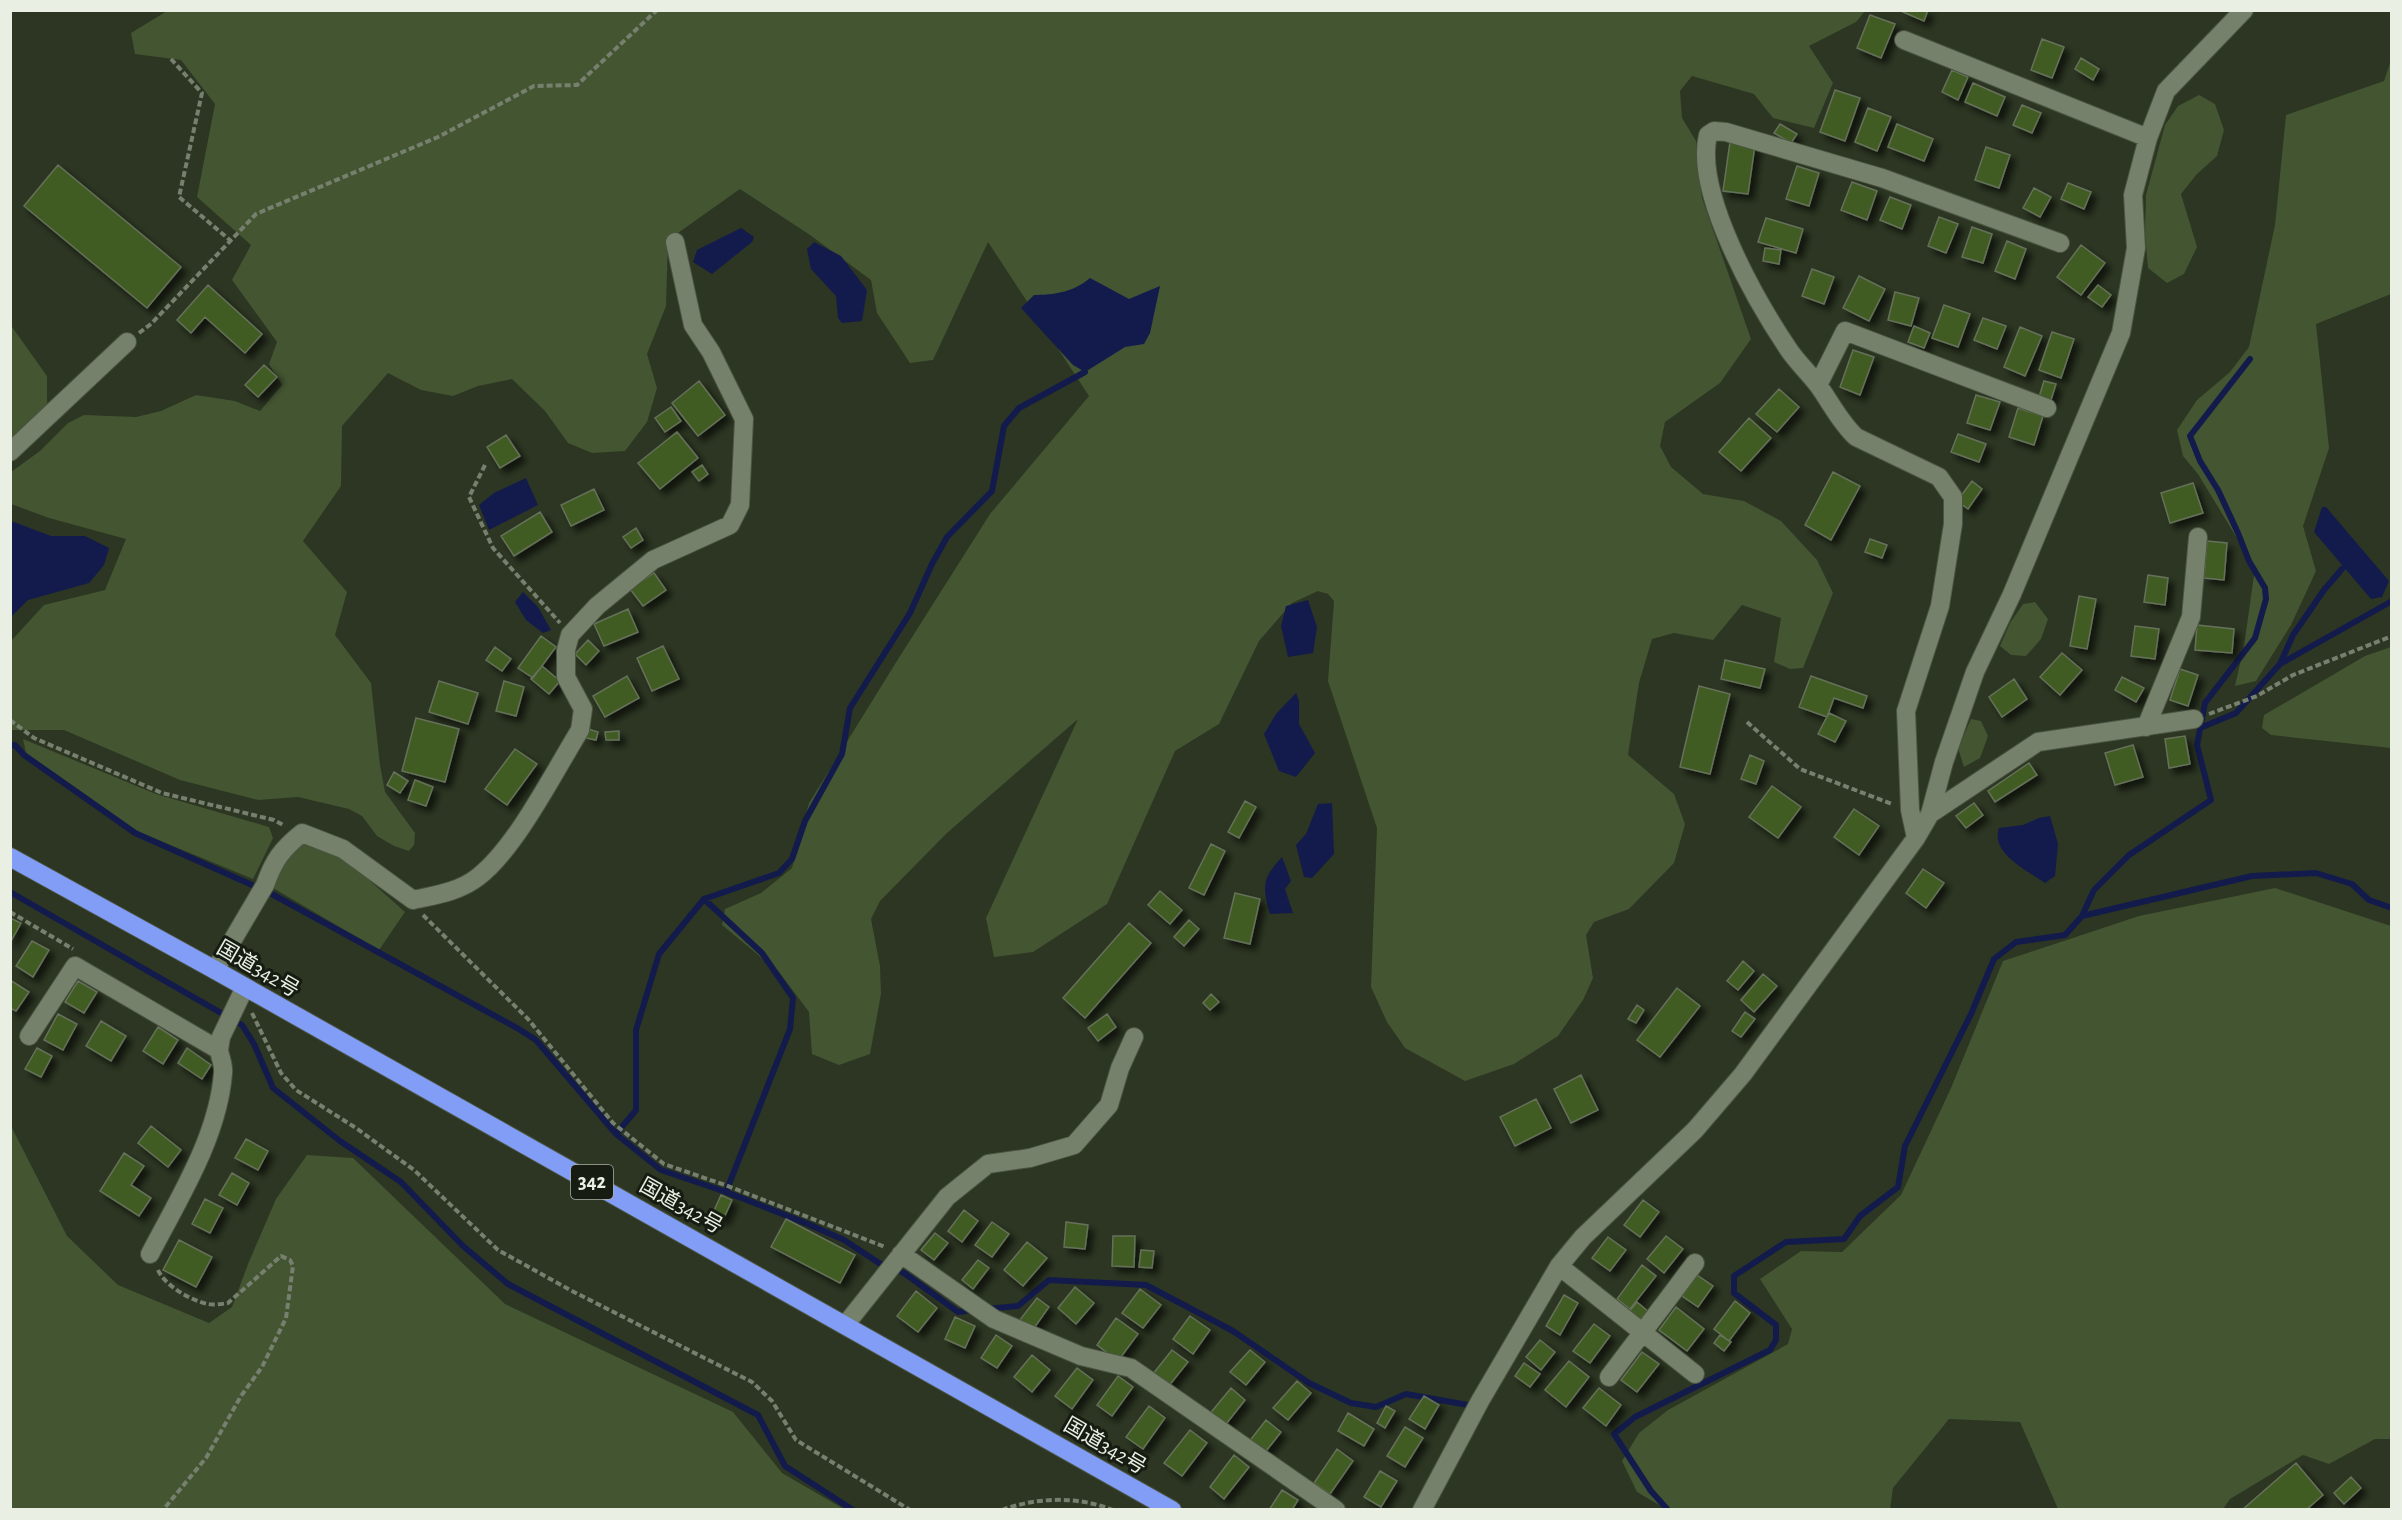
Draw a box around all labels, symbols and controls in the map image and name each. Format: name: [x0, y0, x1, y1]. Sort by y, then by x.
street label: 国道342号: [213, 936, 303, 1001]
road number: 342: [571, 1165, 613, 1199]
street label: 国道342号: [636, 1174, 727, 1237]
street label: 国道342号: [1060, 1413, 1150, 1478]

